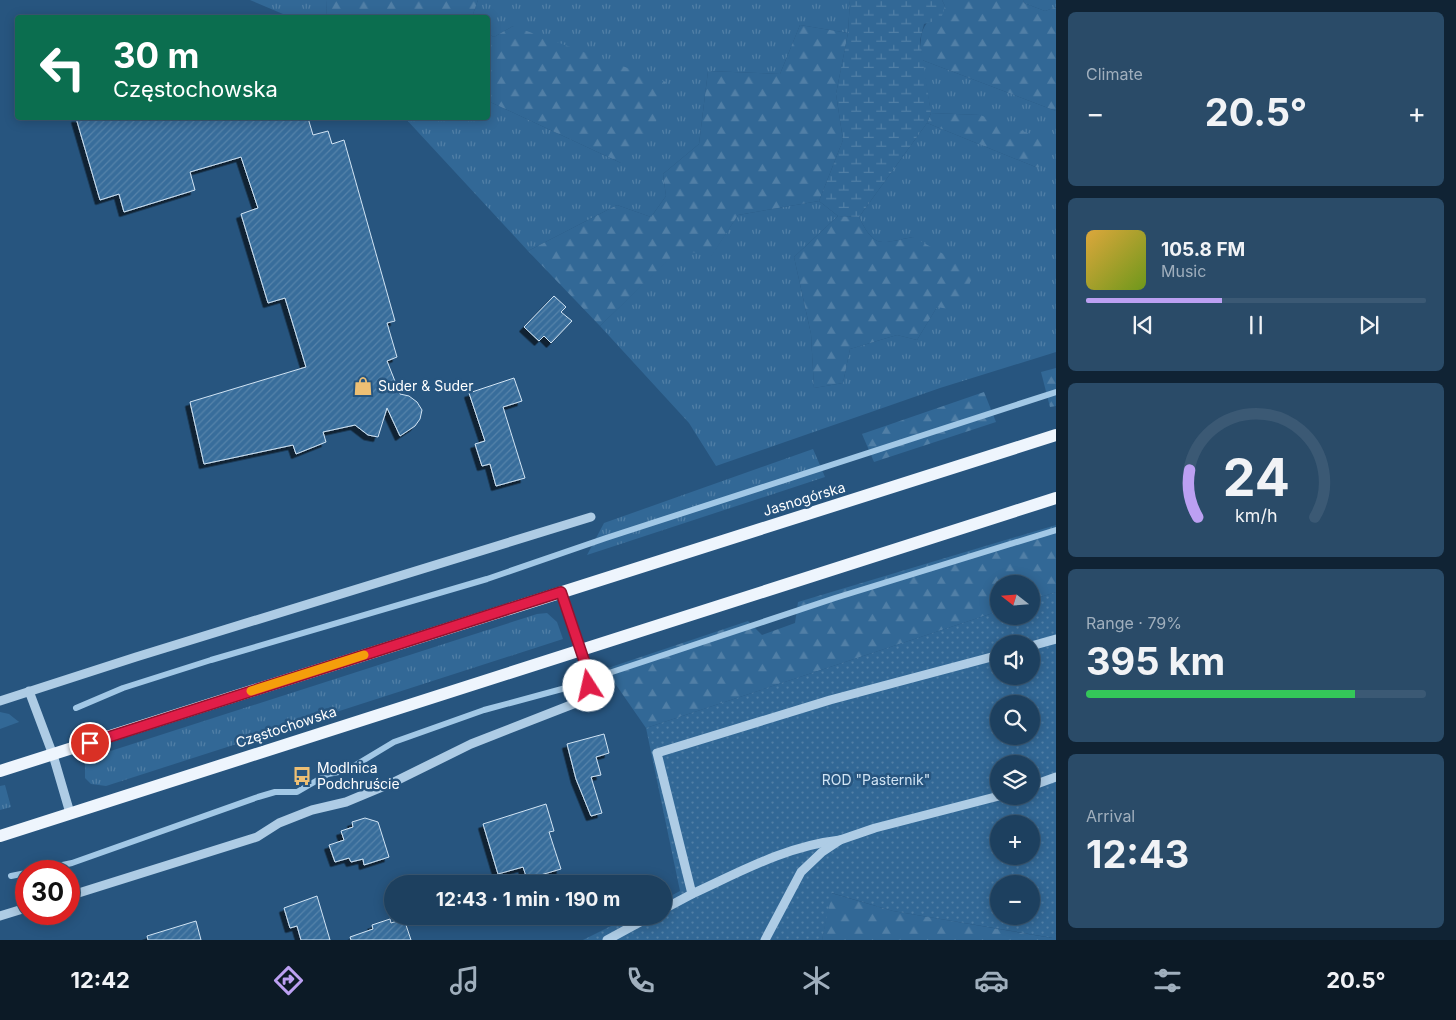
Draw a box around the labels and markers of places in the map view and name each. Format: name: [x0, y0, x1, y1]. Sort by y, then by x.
shop icon: Suder & Suder: [352, 375, 374, 397]
place label: Suder & Suder: [378, 377, 473, 394]
pin: [69, 722, 111, 764]
place label: Modlnica Podchruście: [317, 759, 400, 792]
bus stop icon: Modlnica Podchruście: [291, 765, 313, 787]

